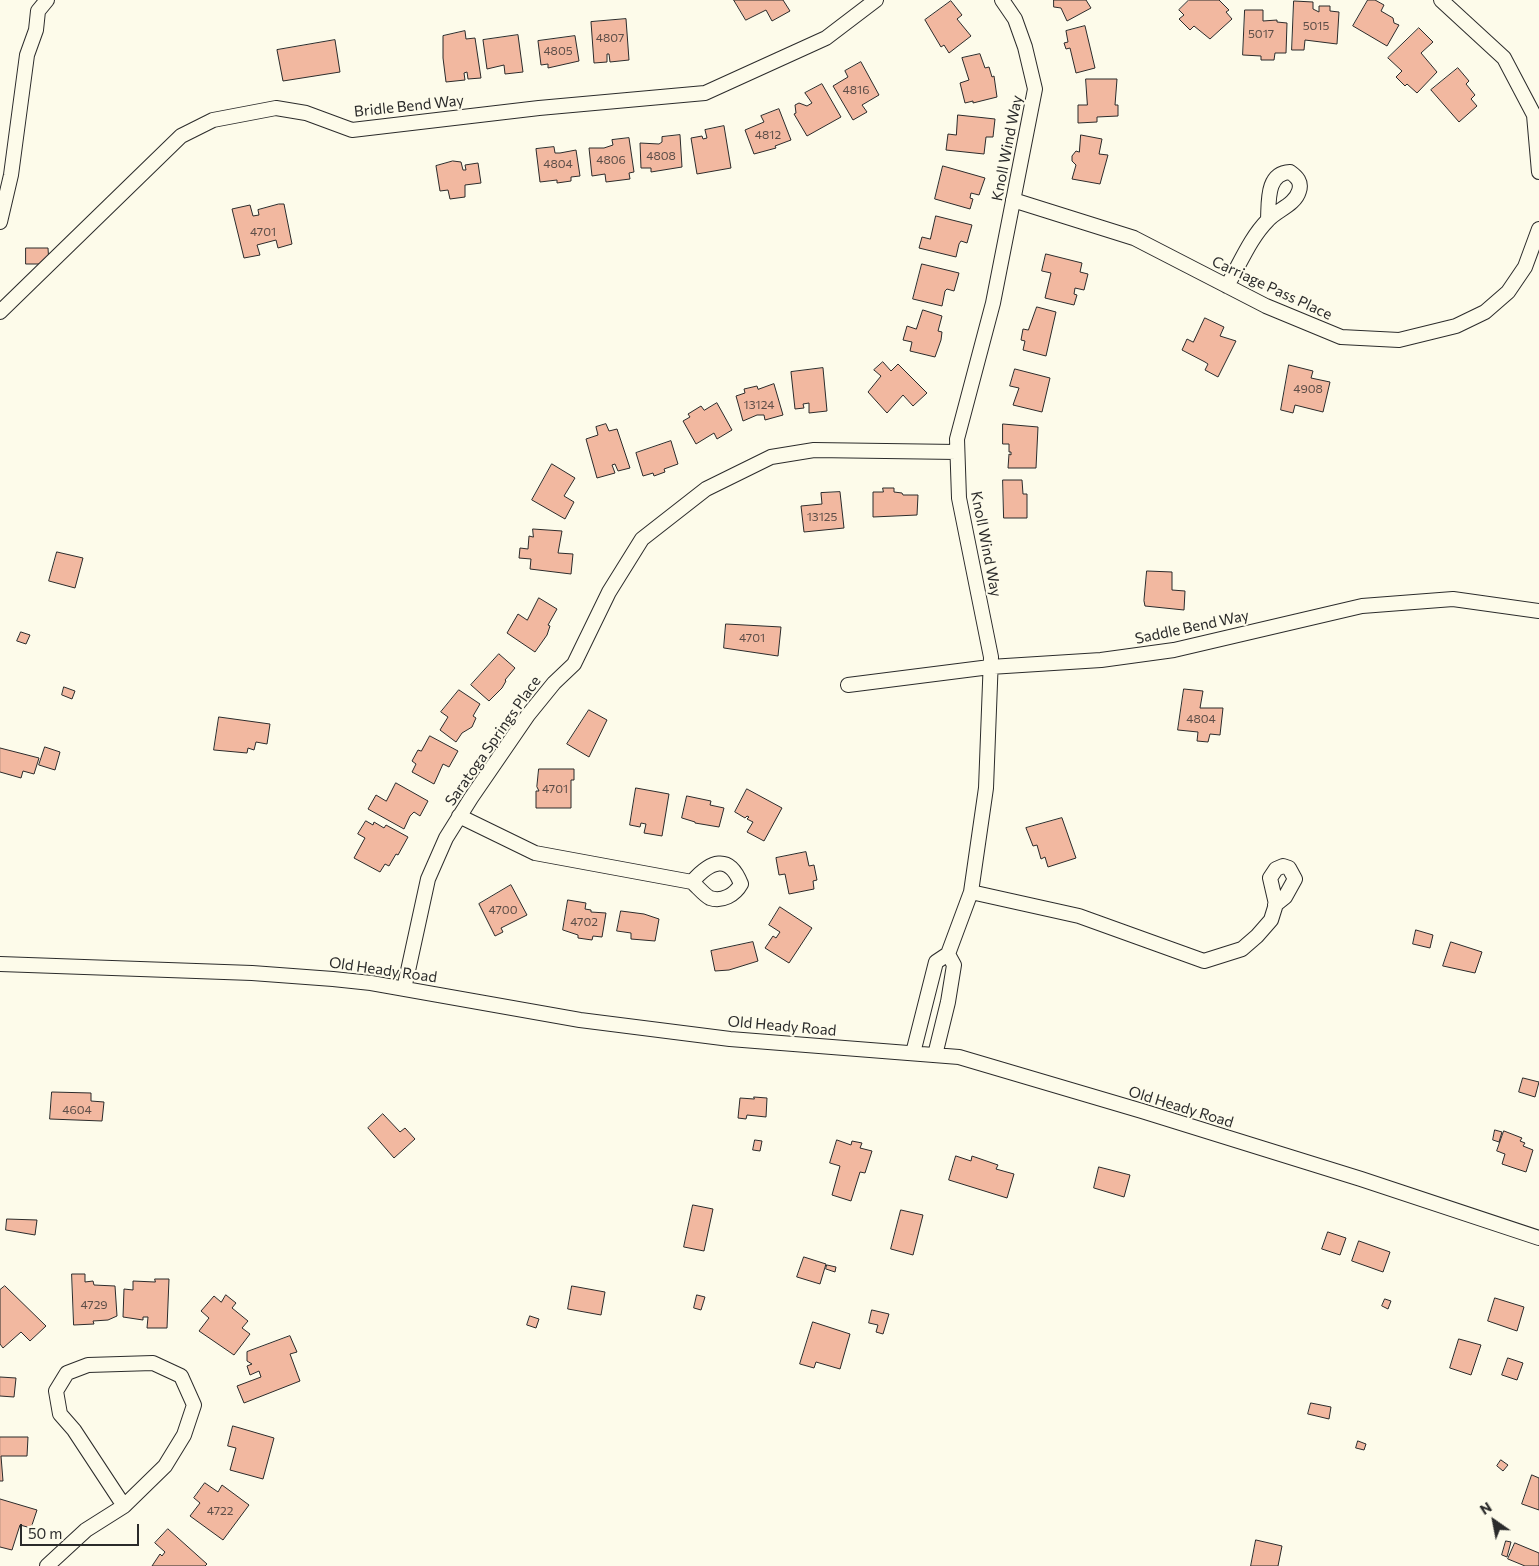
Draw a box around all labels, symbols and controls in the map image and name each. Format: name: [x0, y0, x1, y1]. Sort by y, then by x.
house number: 5015: [1303, 19, 1329, 33]
house number: 5017: [1248, 27, 1274, 41]
house number: 4807: [596, 31, 624, 45]
house number: 4805: [543, 44, 573, 58]
house number: 4816: [843, 83, 869, 97]
street label: Bridle Bend Way: [353, 91, 465, 121]
street label: Knoll Wind Way: [988, 94, 1026, 202]
house number: 4812: [755, 128, 781, 142]
house number: 4808: [646, 149, 676, 163]
house number: 4806: [596, 153, 626, 167]
house number: 4804: [543, 157, 573, 171]
house number: 4701: [250, 225, 276, 239]
street label: Carriage Pass Place: [1209, 252, 1335, 324]
house number: 4908: [1293, 382, 1323, 396]
house number: 13124: [744, 398, 774, 412]
street label: Knoll Wind Way: [967, 490, 1005, 598]
house number: 13125: [807, 510, 837, 524]
street label: Saddle Bend Way: [1133, 606, 1251, 648]
house number: 4701: [739, 631, 765, 645]
street label: Saratoga Springs Place: [441, 673, 545, 809]
house number: 4804: [1186, 712, 1216, 726]
house number: 4701: [542, 782, 568, 796]
house number: 4700: [489, 903, 517, 917]
house number: 4702: [570, 915, 598, 929]
street label: Old Heady Road: [328, 954, 438, 986]
street label: Old Heady Road: [727, 1012, 837, 1040]
street label: Old Heady Road: [1126, 1082, 1236, 1132]
house number: 4604: [62, 1103, 92, 1117]
house number: 4729: [80, 1298, 108, 1312]
north arrow: [1469, 1496, 1519, 1546]
text: N: [1477, 1498, 1495, 1518]
house number: 4722: [207, 1504, 233, 1518]
scale bar: [22, 1514, 141, 1546]
text: 50 m: [28, 1524, 62, 1542]

